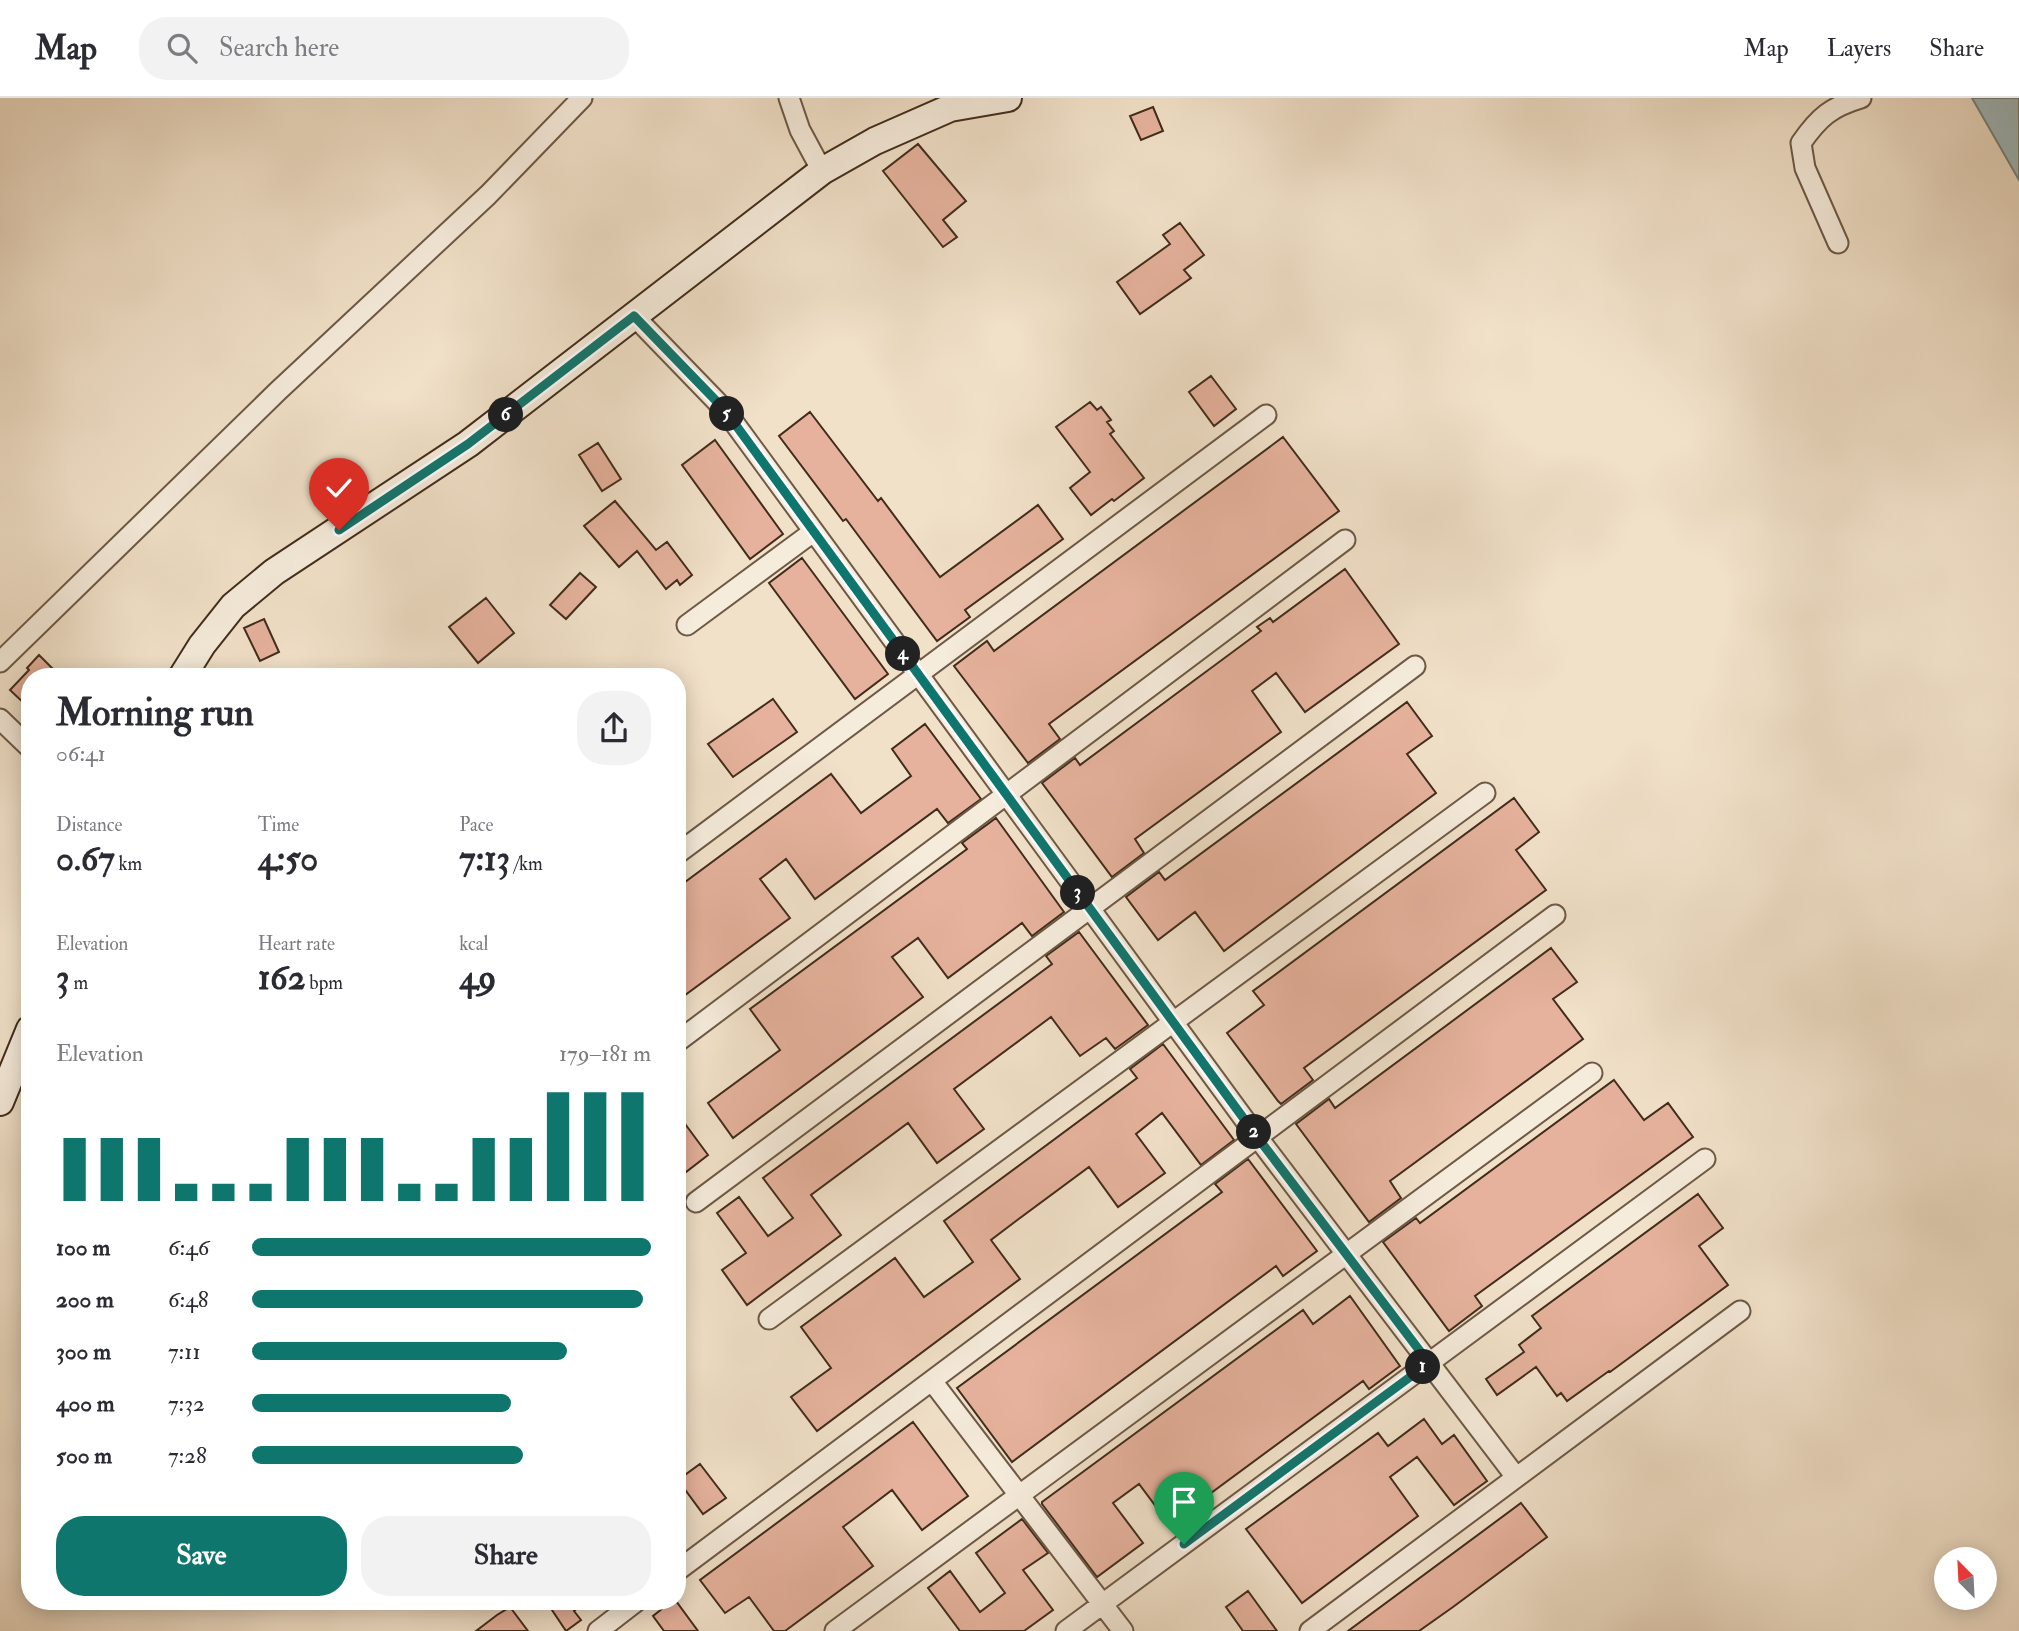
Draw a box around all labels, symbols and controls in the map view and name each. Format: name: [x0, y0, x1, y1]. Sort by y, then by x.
search box: [139, 17, 629, 80]
text: Map: [35, 28, 97, 69]
icon: search: [163, 29, 201, 67]
text: Search here: [219, 32, 339, 64]
text: Map: [1744, 33, 1789, 64]
text: Layers: [1827, 33, 1891, 64]
text: Share: [1929, 33, 1984, 64]
pin: 5: [710, 396, 744, 432]
pin: 6: [489, 398, 524, 432]
text: 5: [722, 401, 731, 425]
text: 6: [501, 402, 510, 426]
pin: [309, 458, 369, 530]
icon: check: [320, 469, 358, 507]
pin: 4: [886, 636, 920, 672]
text: 4: [897, 641, 908, 665]
text: Morning run: [56, 689, 254, 737]
button: share: [577, 691, 651, 765]
text: 06:41: [56, 739, 106, 768]
text: Distance: [56, 813, 122, 837]
text: Time: [258, 813, 299, 837]
text: Pace: [459, 813, 493, 837]
text: 0.67: [56, 837, 114, 881]
text: 4:50: [258, 837, 318, 881]
text: 7:13: [459, 837, 510, 881]
text: km: [114, 852, 142, 876]
text: /km: [510, 852, 543, 876]
pin: 3: [1060, 876, 1096, 910]
text: 3: [1074, 880, 1081, 904]
text: Elevation: [56, 932, 128, 956]
text: Heart rate: [258, 932, 335, 956]
text: kcal: [459, 932, 488, 956]
text: 3: [56, 956, 69, 1000]
text: 162: [258, 956, 305, 1000]
text: 49: [459, 956, 496, 1000]
text: m: [69, 971, 88, 995]
text: bpm: [305, 971, 343, 995]
text: Elevation: [56, 1039, 144, 1068]
text: 179–181 m: [559, 1039, 651, 1068]
pin: 2: [1236, 1114, 1272, 1150]
text: 2: [1249, 1119, 1258, 1143]
text: 100 m: [56, 1233, 110, 1262]
text: 6:46: [168, 1233, 209, 1262]
text: 200 m: [56, 1285, 114, 1314]
text: 6:48: [168, 1285, 208, 1314]
text: 300 m: [56, 1337, 111, 1366]
text: 7:11: [168, 1337, 201, 1366]
pin: 1: [1406, 1350, 1440, 1384]
text: 1: [1419, 1354, 1426, 1378]
text: 400 m: [56, 1389, 115, 1418]
text: 7:32: [168, 1389, 205, 1418]
text: 500 m: [56, 1441, 112, 1470]
text: 7:28: [168, 1441, 207, 1470]
pin: [1154, 1472, 1214, 1544]
icon: arrive: [1165, 1483, 1203, 1521]
button: Save: [56, 1516, 347, 1596]
button: Share: [361, 1516, 651, 1596]
north arrow: [1934, 1547, 1997, 1610]
map controls: [1934, 1547, 1997, 1610]

